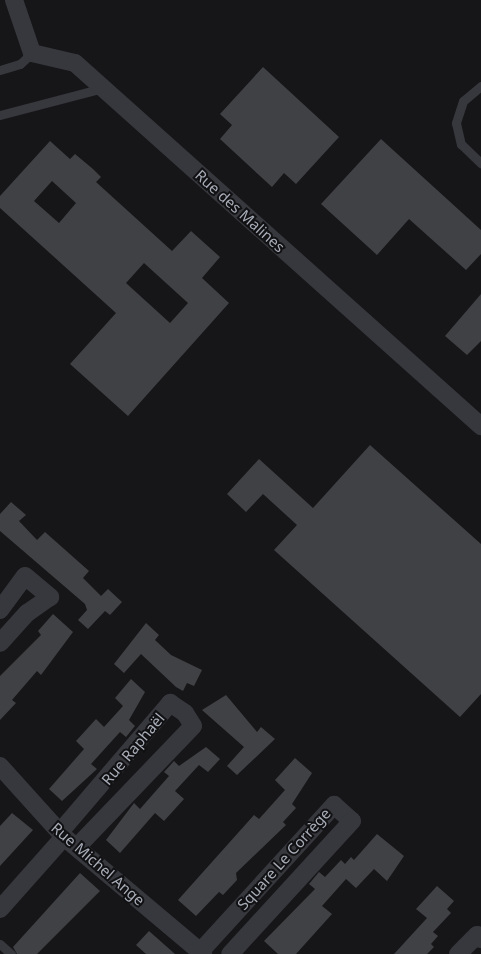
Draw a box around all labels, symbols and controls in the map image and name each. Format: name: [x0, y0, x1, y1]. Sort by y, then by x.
street label: Rue des Malines: [191, 166, 289, 256]
street label: Rue Raphaël: [98, 710, 168, 788]
street label: Square Le Corrège: [234, 805, 334, 913]
street label: Rue Michel Ange: [48, 819, 148, 909]

